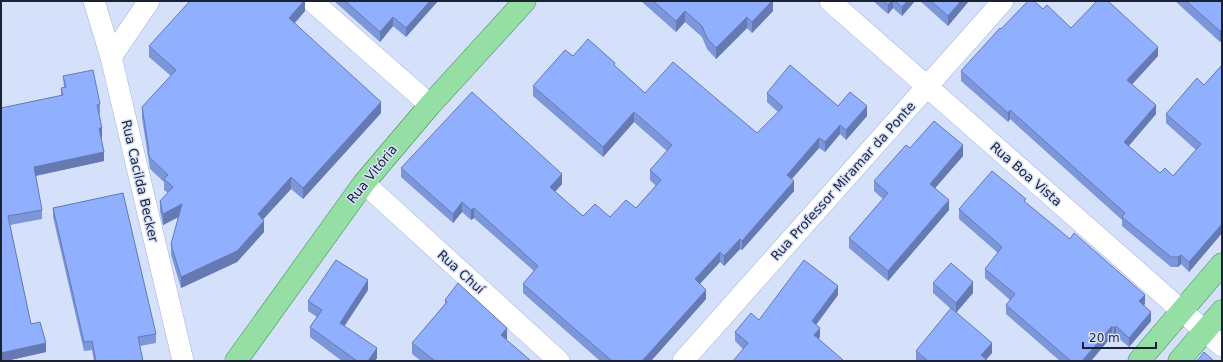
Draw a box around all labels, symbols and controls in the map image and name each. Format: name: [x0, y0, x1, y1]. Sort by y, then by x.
street label: Rua Professor Miramar da Ponte: [768, 99, 918, 263]
street label: Rua Cacilda Becker: [119, 118, 162, 244]
street label: Rua Boa Vista: [987, 139, 1065, 209]
street label: Rua Vitória: [344, 142, 400, 206]
street label: Rua Chuí: [434, 247, 488, 297]
scale bar: [1083, 324, 1156, 350]
text: 20 m: [1089, 331, 1120, 345]

